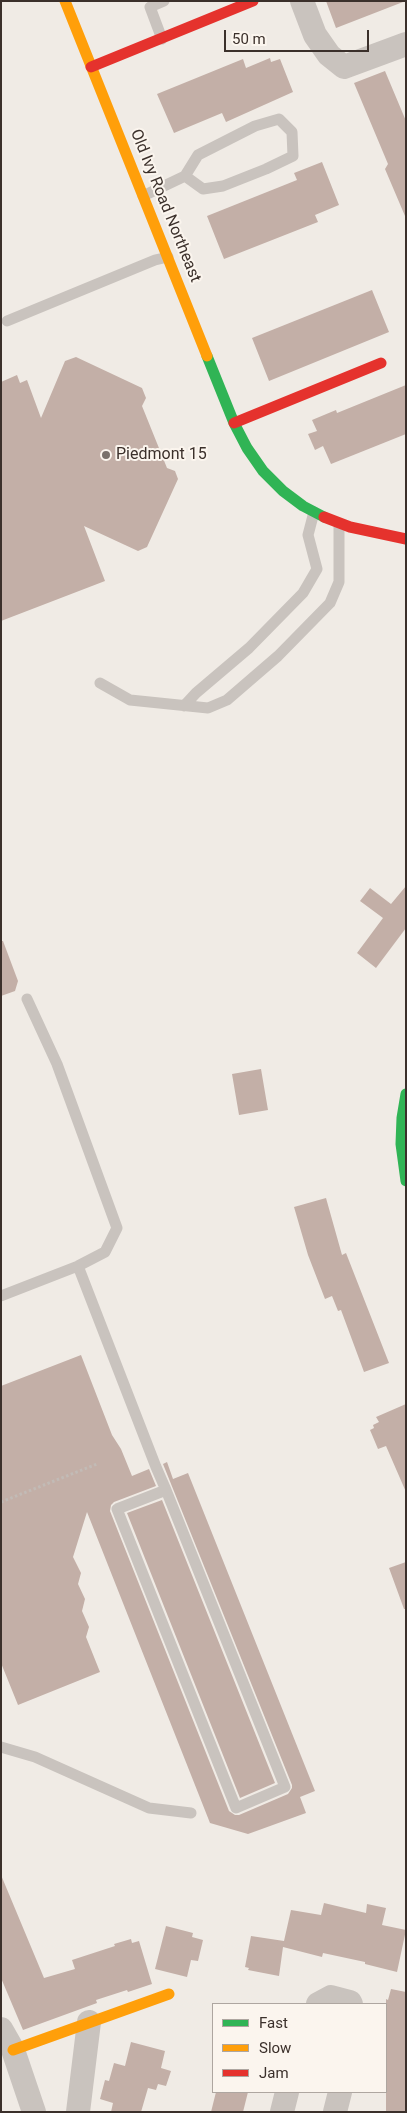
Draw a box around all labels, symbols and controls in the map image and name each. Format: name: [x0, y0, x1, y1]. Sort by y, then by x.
scale bar: [227, 20, 372, 52]
text: 50 m: [232, 30, 266, 48]
street label: Old Ivy Road Northeast: [126, 127, 204, 285]
place label: Piedmont 15: [116, 445, 207, 465]
marker: Piedmont 15: [100, 449, 112, 461]
legend: [212, 2003, 387, 2093]
text: Fast: [259, 2014, 288, 2032]
text: Slow: [259, 2039, 291, 2057]
text: Jam: [259, 2064, 289, 2082]

